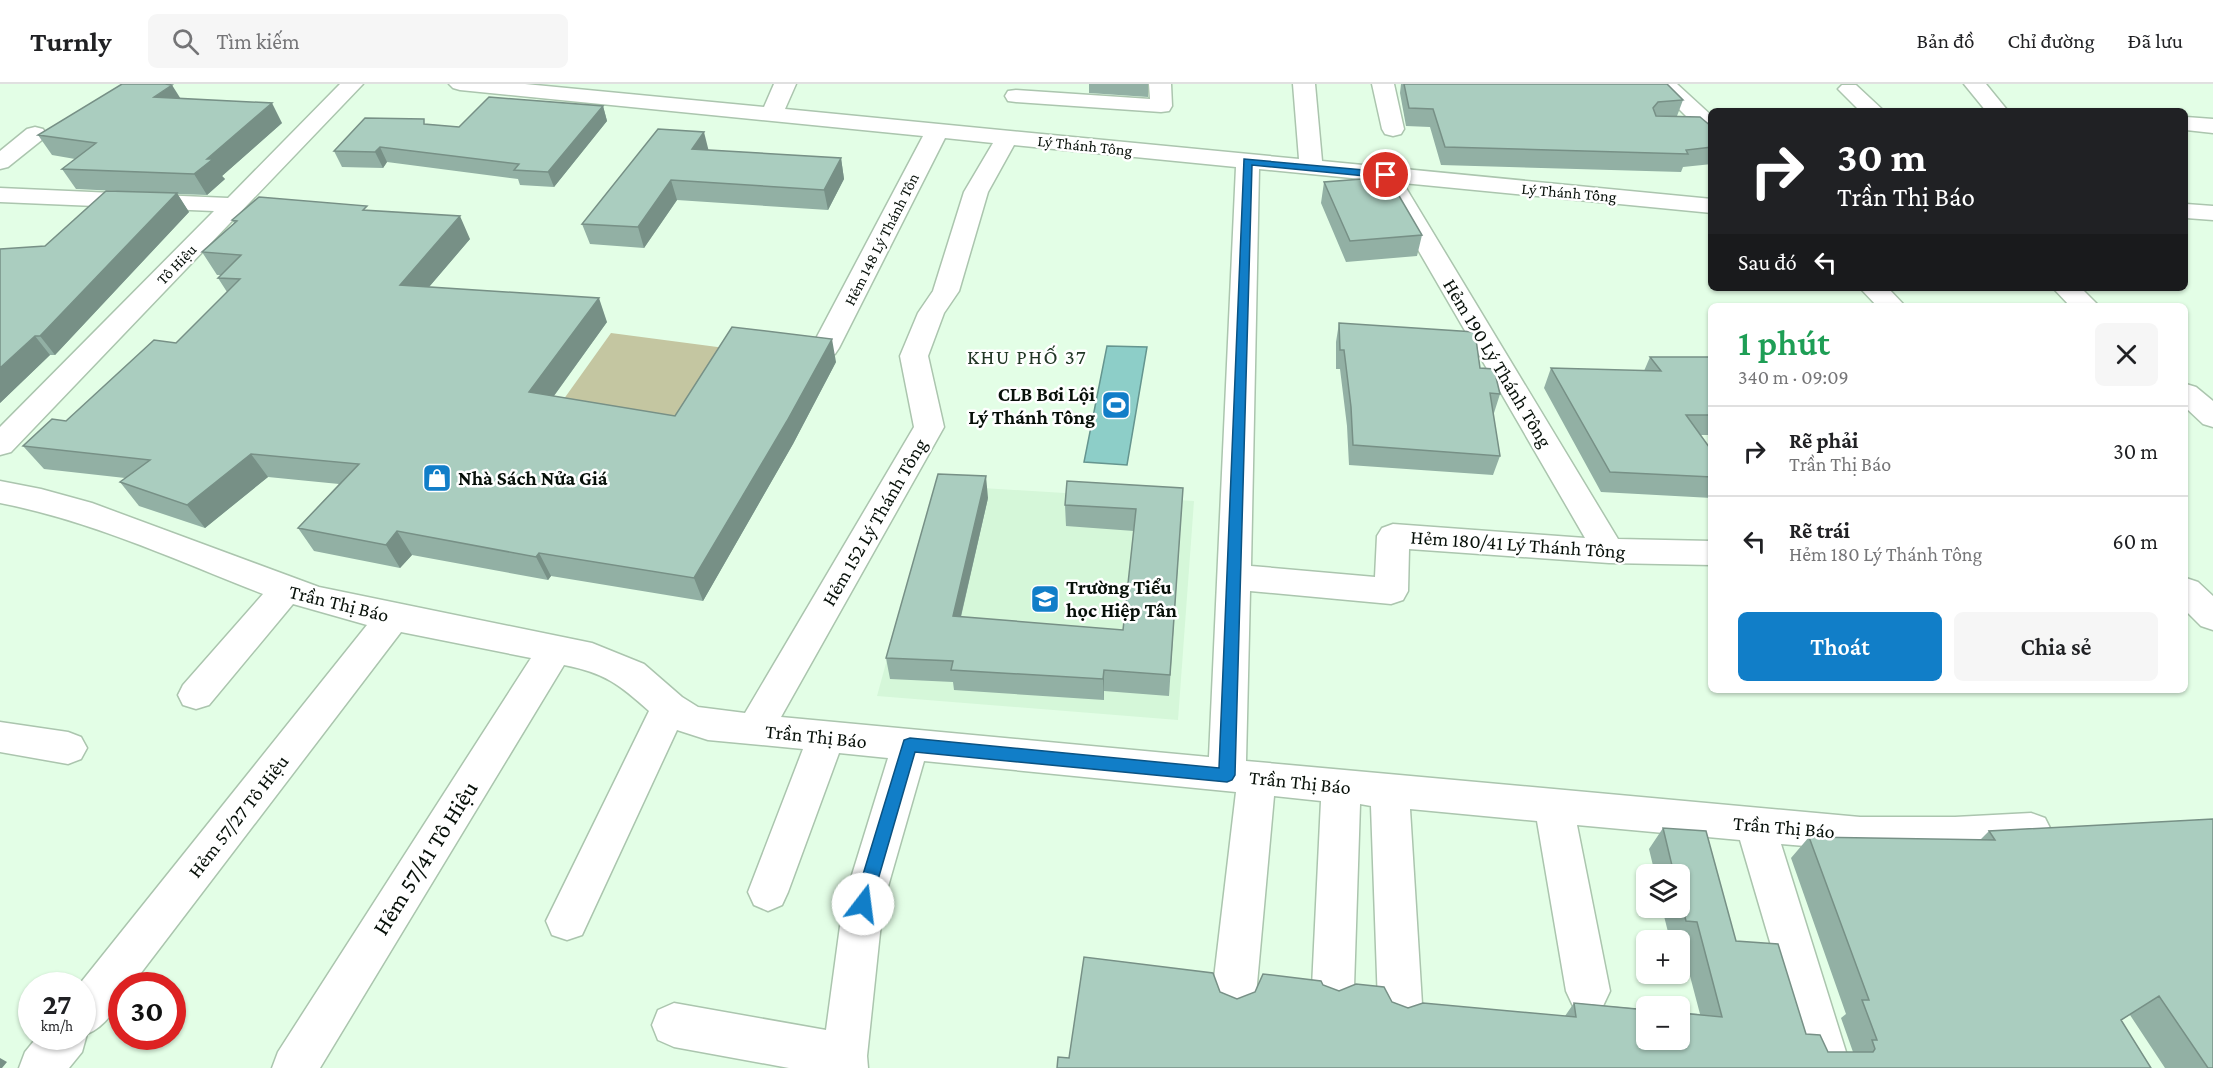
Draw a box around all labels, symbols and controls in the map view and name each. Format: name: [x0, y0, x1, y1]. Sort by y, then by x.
search box: [148, 14, 568, 68]
icon: search: [169, 25, 202, 58]
text: Turnly: [30, 26, 112, 57]
text: Tìm kiếm: [217, 29, 300, 54]
text: Bản đồ: [1917, 29, 1974, 53]
text: Chỉ đường: [2007, 29, 2095, 53]
text: Đã lưu: [2128, 29, 2183, 53]
street label: Lý Thánh Tông: [1037, 132, 1133, 160]
icon: right: [1738, 132, 1816, 210]
text: 30 m: [1837, 133, 1927, 180]
pin: [1360, 149, 1411, 200]
icon: arrive: [1369, 158, 1402, 191]
street label: Hẻm 148 Lý Thánh Tôn: [841, 170, 923, 309]
street label: Lý Thánh Tông: [1521, 180, 1617, 206]
text: Trần Thị Báo: [1837, 182, 1975, 212]
street label: Tô Hiệu: [153, 240, 201, 289]
icon: left: [1809, 246, 1842, 279]
text: Sau đó: [1738, 250, 1797, 275]
street label: Hẻm 190 Lý Thánh Tông: [1438, 275, 1557, 452]
text: 1 phút: [1738, 323, 1830, 363]
button: close: [2095, 323, 2158, 386]
district label: KHU PHỐ 37: [967, 345, 1087, 369]
text: 340 m · 09:09: [1738, 366, 1849, 388]
place label: CLB Bơi Lội Lý Thánh Tông: [968, 383, 1095, 428]
sports icon: CLB Bơi Lội Lý Thánh Tông: [1100, 389, 1132, 421]
text: Rẽ phải: [1789, 428, 1858, 453]
street label: Hẻm 152 Lý Thánh Tông: [817, 434, 932, 610]
icon: right: [1738, 435, 1771, 468]
text: 30 m: [2113, 439, 2158, 464]
text: Trần Thị Báo: [1789, 453, 1891, 475]
shop icon: Nhà Sách Nửa Giá: [421, 462, 453, 494]
place label: Nhà Sách Nửa Giá: [458, 467, 608, 489]
text: Rẽ trái: [1789, 518, 1850, 543]
icon: left: [1738, 525, 1771, 558]
street label: Hẻm 180/41 Lý Thánh Tông: [1410, 526, 1627, 564]
text: 60 m: [2113, 529, 2158, 554]
text: Hẻm 180 Lý Thánh Tông: [1789, 543, 1982, 565]
place label: Trường Tiểu học Hiệp Tân: [1066, 576, 1177, 621]
street label: Trần Thị Báo: [287, 580, 391, 627]
school or university icon: Trường Tiểu học Hiệp Tân: [1029, 583, 1061, 615]
button: Thoát: [1738, 612, 1942, 681]
button: Chia sẻ: [1954, 612, 2158, 681]
street label: Trần Thị Báo: [764, 720, 868, 753]
street label: Hẻm 57/27 Tô Hiệu: [183, 750, 294, 882]
street label: Trần Thị Báo: [1248, 766, 1352, 799]
street label: Hẻm 57/41 Tô Hiệu: [366, 776, 483, 940]
street label: Trần Thị Báo: [1732, 812, 1836, 843]
map controls: [1636, 864, 1690, 1050]
button: layers: [1636, 864, 1690, 918]
position arrow: [831, 872, 895, 936]
button: +: [1636, 930, 1690, 984]
speed limit sign: 30: [108, 972, 186, 1050]
text: 27: [42, 987, 72, 1020]
button: −: [1636, 996, 1690, 1050]
text: km/h: [41, 1018, 73, 1034]

